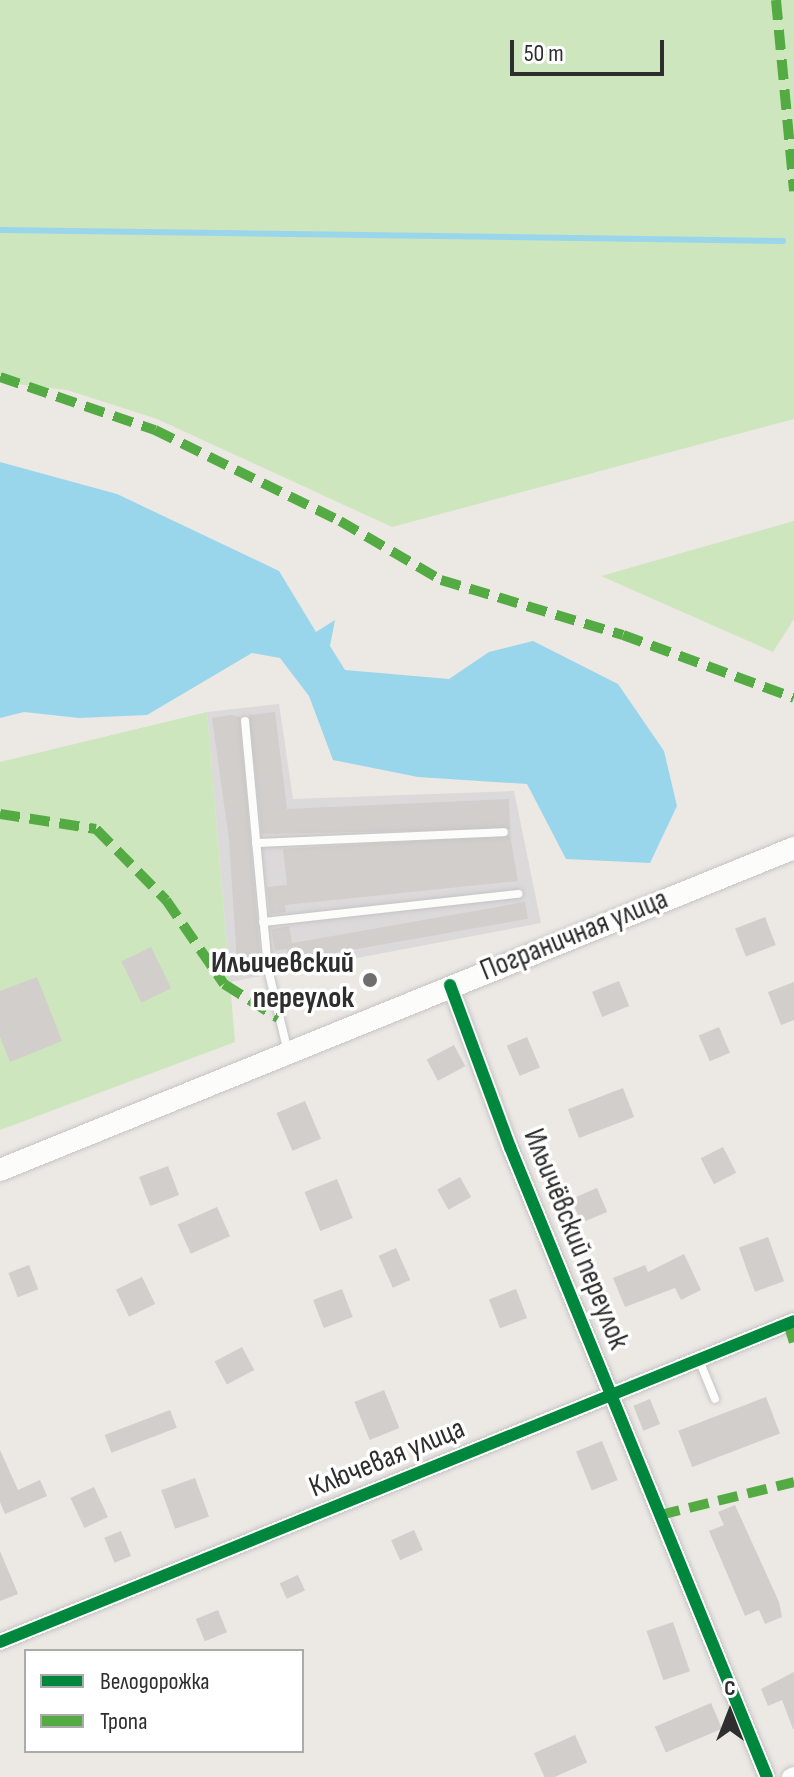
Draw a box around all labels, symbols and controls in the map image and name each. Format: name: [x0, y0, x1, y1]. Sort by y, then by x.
scale bar: [514, 24, 668, 74]
text: 50 m: [524, 39, 564, 68]
street label: Пограничная улица: [475, 881, 673, 989]
place label: Ильичевский переулок: [211, 945, 354, 1016]
marker: Ильичевский переулок: [361, 971, 379, 989]
street label: Ильичёвский переулок: [515, 1124, 637, 1354]
street label: Ключевая улица: [304, 1410, 470, 1506]
legend: [24, 1649, 304, 1753]
text: Велодорожка: [100, 1667, 210, 1696]
north arrow: [690, 1673, 770, 1753]
text: С: [724, 1675, 736, 1702]
text: Тропа: [100, 1707, 147, 1736]

